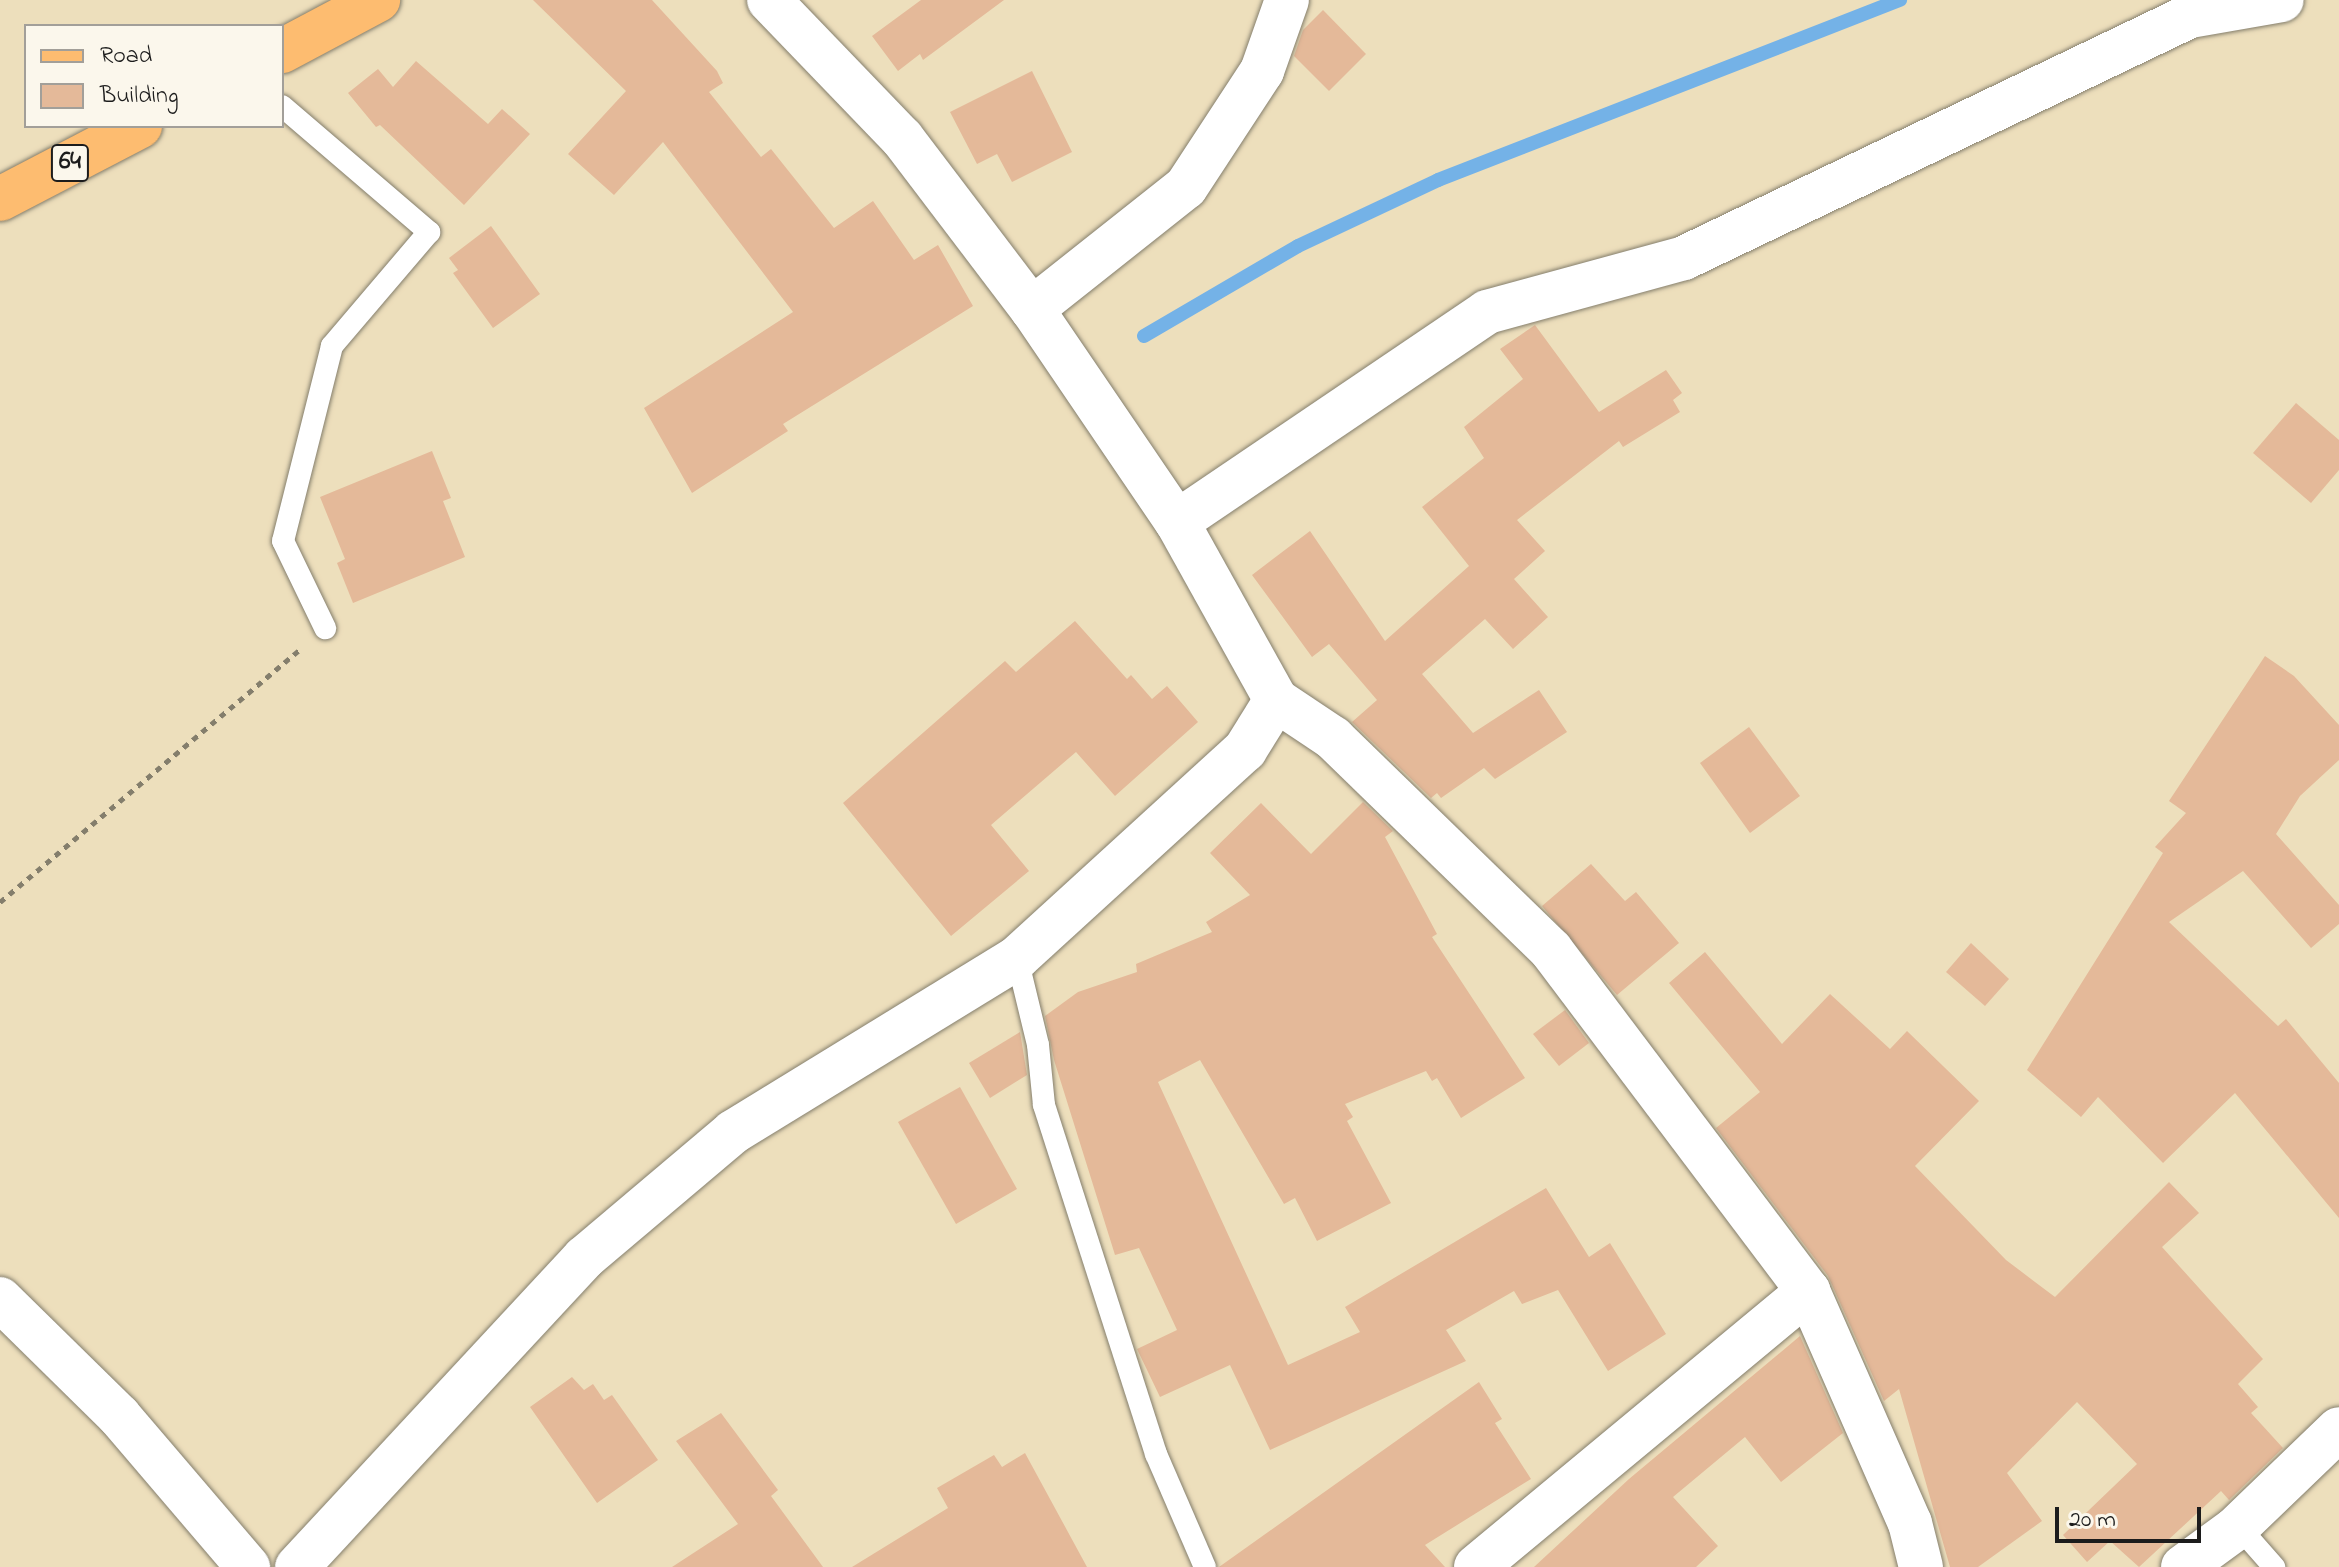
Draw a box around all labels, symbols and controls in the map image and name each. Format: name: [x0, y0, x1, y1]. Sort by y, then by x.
legend: [24, 24, 284, 128]
text: Road: [100, 39, 152, 74]
text: Building: [100, 79, 179, 114]
road number: 64: [50, 141, 90, 185]
scale bar: [2059, 1491, 2205, 1541]
text: 20 m: [2069, 1503, 2116, 1538]

